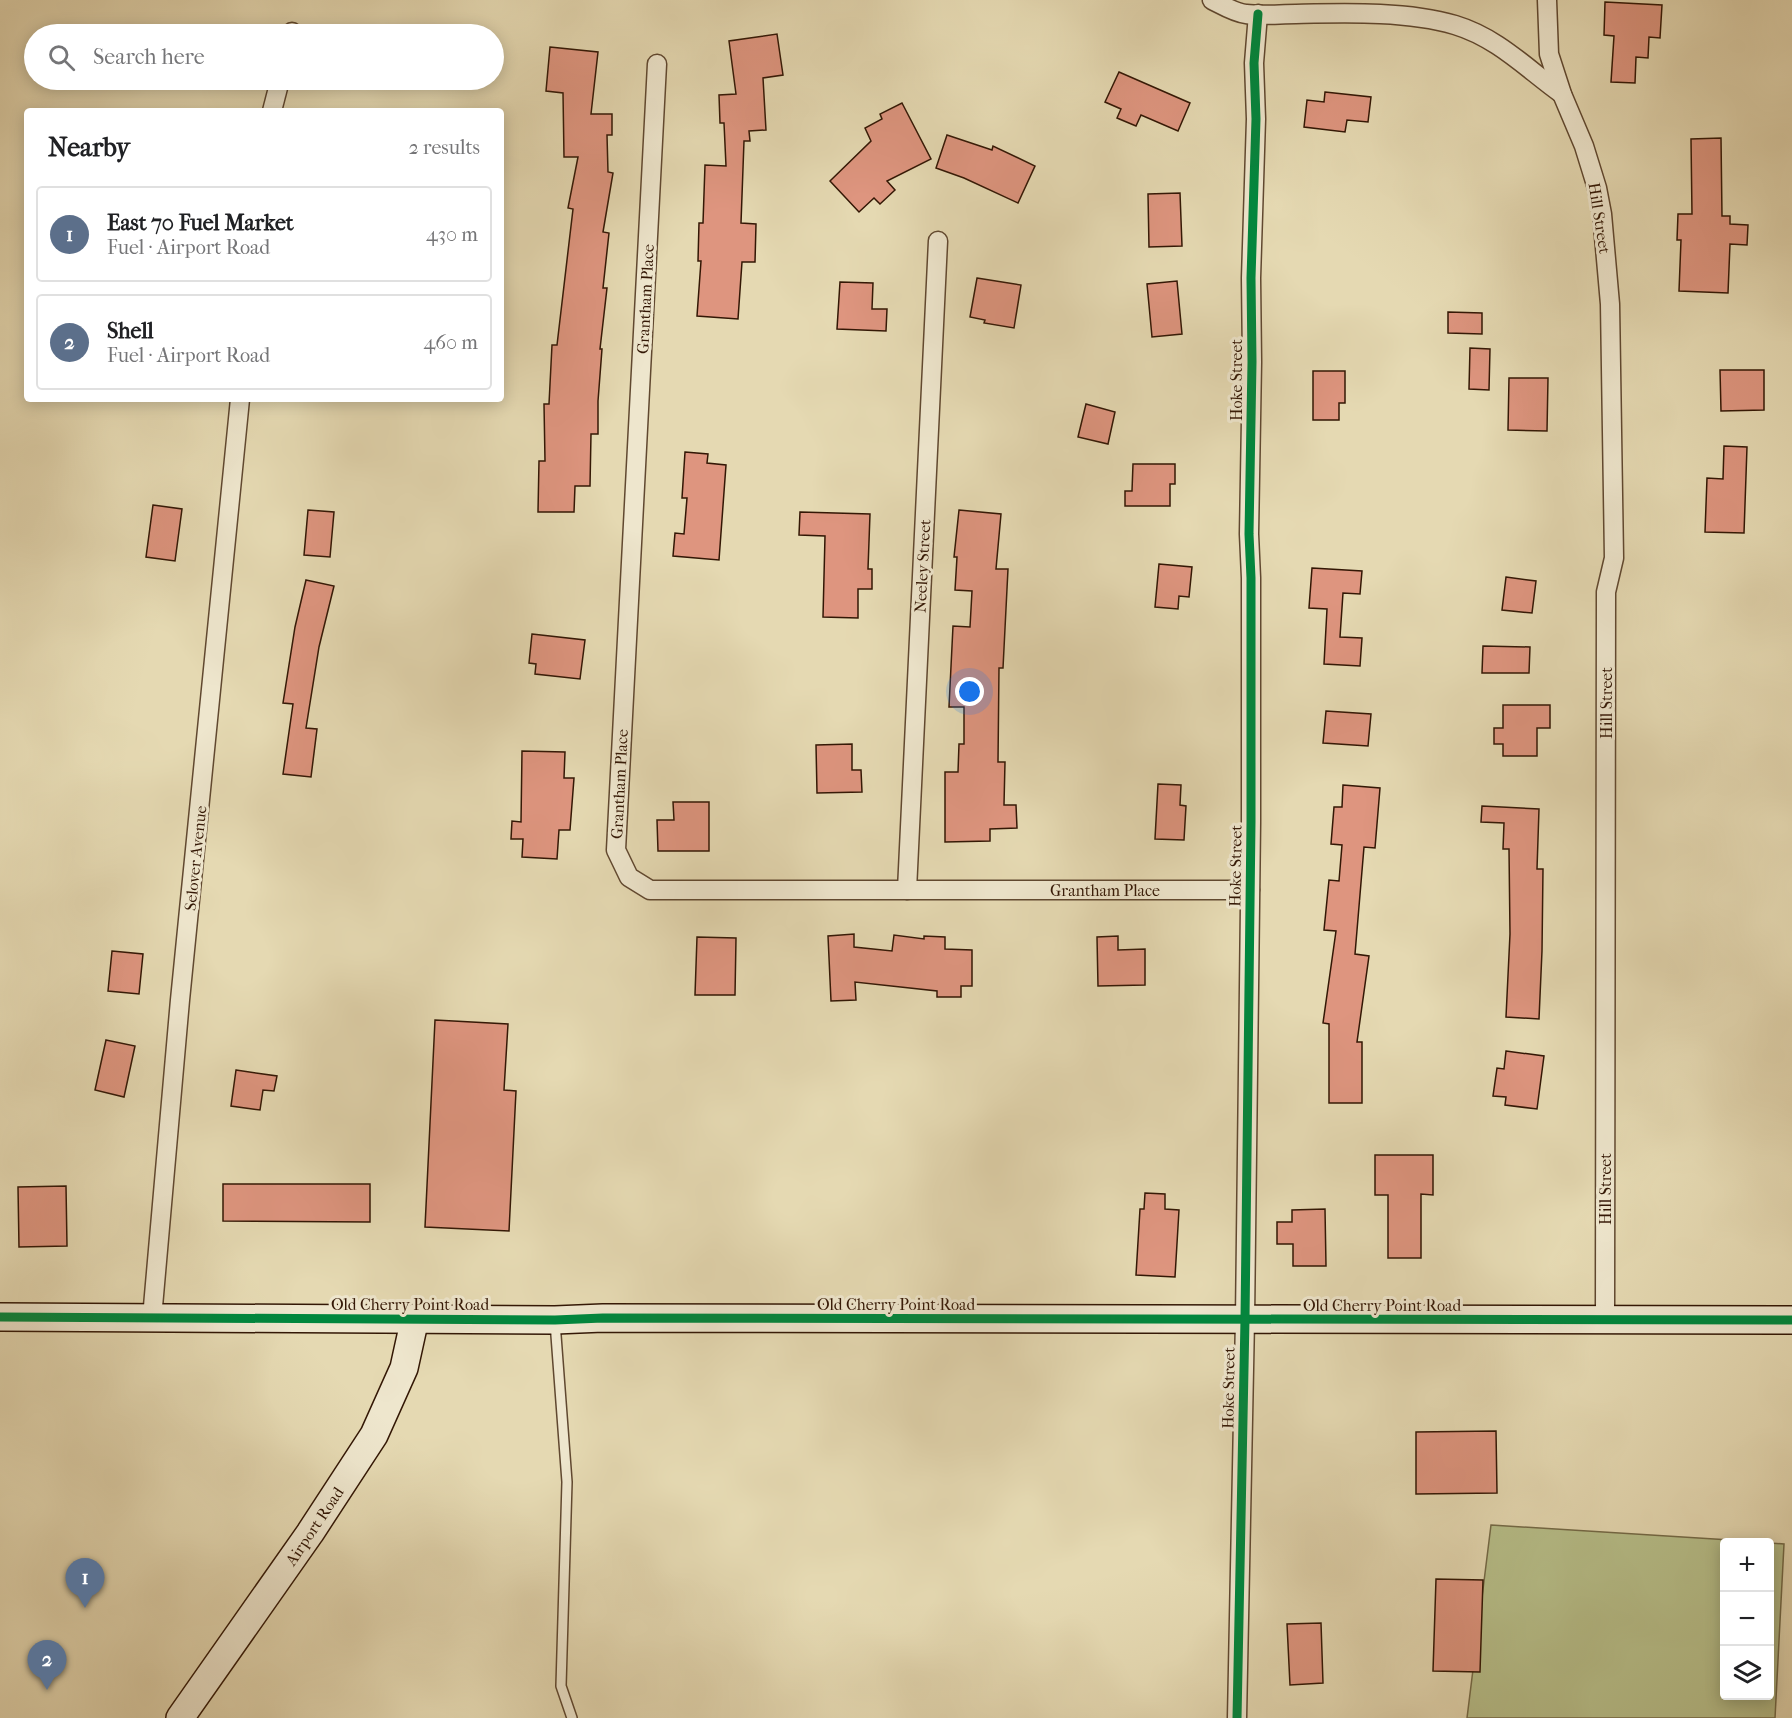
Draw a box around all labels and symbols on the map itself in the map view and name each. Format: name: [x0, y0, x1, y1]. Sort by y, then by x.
street label: Hill Street: [1584, 181, 1615, 255]
street label: Grantham Place: [633, 244, 658, 354]
street label: Hoke Street: [1227, 339, 1246, 421]
street label: Neeley Street: [911, 518, 934, 613]
street label: Hill Street: [1597, 667, 1616, 739]
your location: [955, 677, 984, 706]
street label: Grantham Place: [607, 729, 632, 839]
street label: Selover Avenue: [181, 804, 210, 912]
street label: Hoke Street: [1225, 825, 1246, 907]
street label: Grantham Place: [1050, 881, 1160, 900]
street label: Hill Street: [1596, 1153, 1615, 1225]
street label: Old Cherry Point Road: [331, 1295, 489, 1314]
street label: Old Cherry Point Road: [817, 1295, 975, 1314]
street label: Old Cherry Point Road: [1303, 1296, 1461, 1315]
street label: Hoke Street: [1218, 1347, 1239, 1429]
street label: Airport Road: [281, 1483, 348, 1570]
pin: 1: [66, 1558, 104, 1608]
pin: 2: [28, 1640, 66, 1690]

